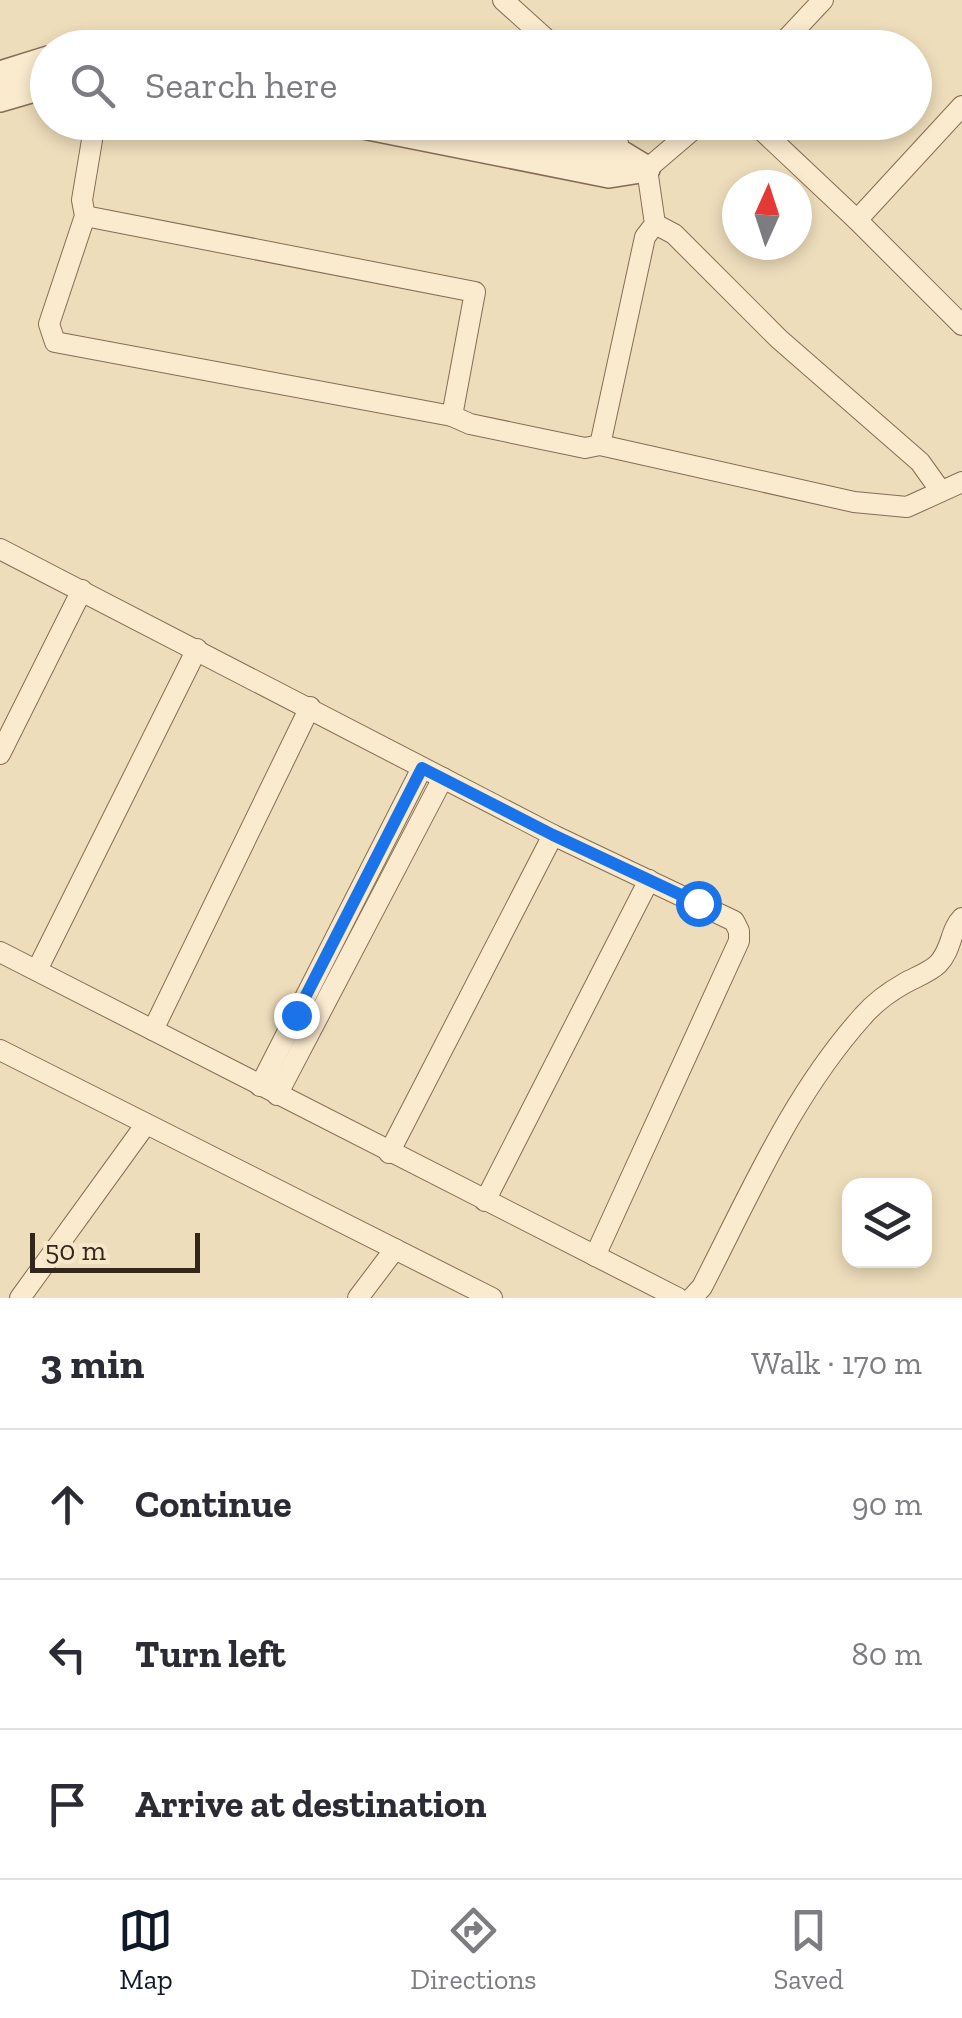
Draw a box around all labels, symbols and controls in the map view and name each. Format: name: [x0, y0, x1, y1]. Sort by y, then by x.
search box: [30, 30, 932, 140]
icon: search: [65, 58, 120, 113]
text: Search here: [145, 62, 337, 108]
north arrow: [722, 170, 812, 260]
route start: [676, 881, 722, 927]
route end: [274, 993, 320, 1039]
map controls: [842, 1178, 932, 1268]
button: layers: [842, 1178, 932, 1268]
scale bar: [30, 1228, 200, 1272]
text: 50 m: [45, 1234, 106, 1267]
text: 3 min: [40, 1338, 145, 1389]
text: Walk · 170 m: [751, 1344, 922, 1382]
icon: ahead: [40, 1477, 95, 1532]
text: Continue: [135, 1481, 292, 1527]
text: 90 m: [852, 1485, 922, 1523]
icon: left: [40, 1627, 95, 1682]
text: Turn left: [135, 1631, 286, 1677]
text: 80 m: [851, 1635, 922, 1673]
icon: arrive: [40, 1777, 95, 1832]
text: Arrive at destination: [135, 1781, 486, 1827]
tab: Map: [118, 1903, 173, 1996]
tab: Directions: [410, 1903, 537, 1996]
tab: Saved: [773, 1903, 844, 1996]

